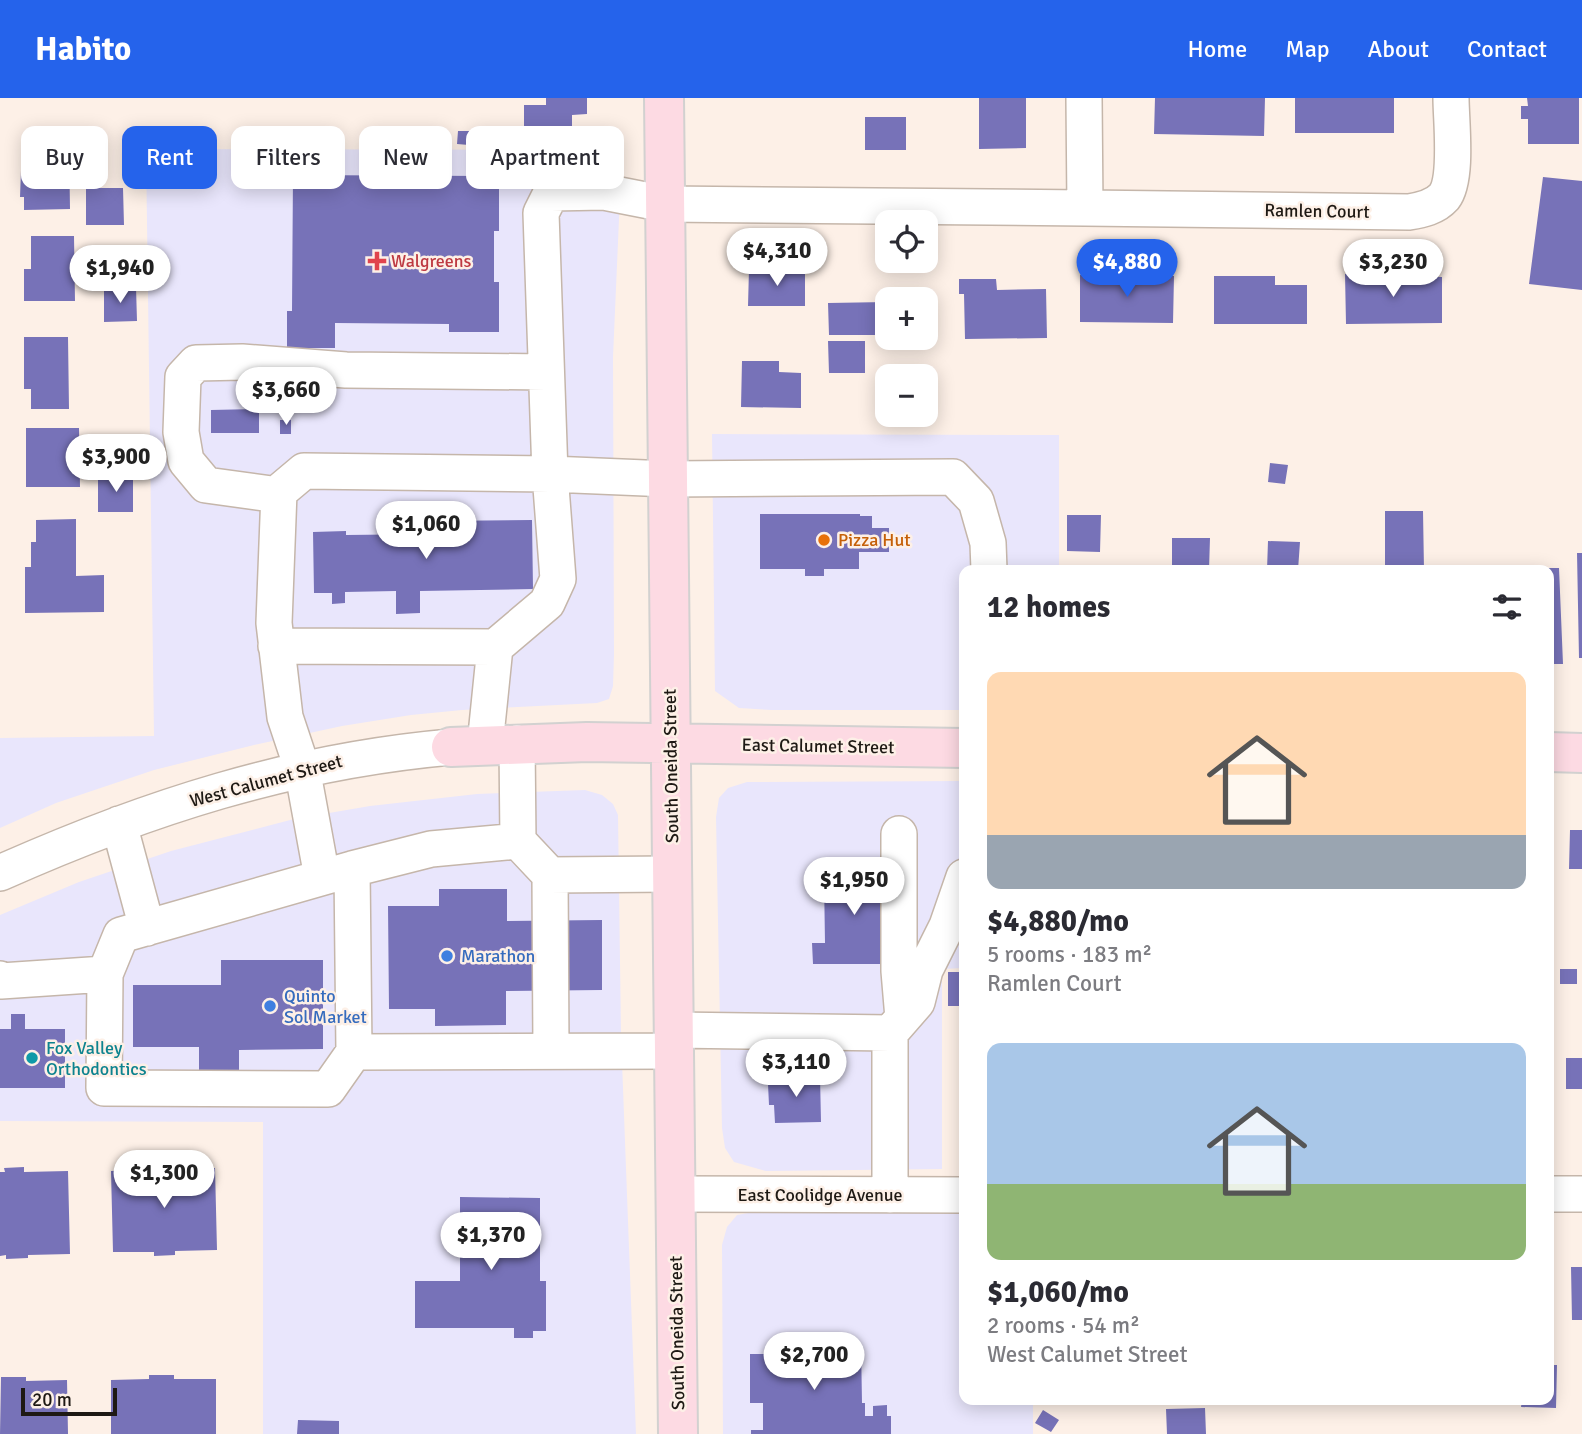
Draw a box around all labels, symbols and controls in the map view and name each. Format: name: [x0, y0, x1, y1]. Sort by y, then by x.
text: Habito: [35, 29, 131, 70]
text: Home: [1187, 34, 1247, 64]
text: Map: [1285, 34, 1330, 64]
text: About: [1368, 34, 1429, 64]
text: Contact: [1467, 34, 1547, 64]
chip: Buy: [21, 126, 108, 189]
chip: Rent: [122, 126, 217, 189]
chip: Filters: [231, 126, 345, 189]
chip: New: [359, 126, 452, 189]
chip: Apartment: [466, 126, 624, 189]
street label: Ramlen Court: [1264, 199, 1370, 223]
map controls: [875, 210, 938, 427]
button: locate: [875, 210, 938, 273]
pin: $4,310: [720, 228, 834, 288]
text: $4,310: [743, 236, 811, 265]
pin: $4,880: [1070, 240, 1184, 299]
pin: $3,230: [1336, 240, 1450, 299]
pin: $1,940: [63, 246, 177, 305]
text: $4,880: [1093, 247, 1161, 276]
text: $3,230: [1359, 247, 1427, 276]
place label: Walgreens: [391, 250, 472, 272]
text: $1,940: [86, 253, 154, 282]
marker: Walgreens: [369, 253, 385, 269]
button: +: [875, 287, 938, 350]
button: −: [875, 364, 938, 427]
pin: $3,660: [229, 368, 343, 427]
text: $3,660: [252, 375, 320, 404]
pin: $3,900: [59, 434, 173, 494]
text: $3,900: [82, 442, 150, 471]
pin: $1,060: [369, 502, 483, 561]
text: $1,060: [392, 509, 460, 538]
place label: Pizza Hut: [838, 529, 911, 551]
marker: Pizza Hut: [816, 532, 832, 548]
icon: filters: [1488, 588, 1526, 626]
text: 12 homes: [987, 589, 1110, 626]
street label: South Oneida Street: [659, 689, 683, 843]
icon: home: [1194, 717, 1320, 843]
street label: East Calumet Street: [741, 734, 895, 758]
street label: West Calumet Street: [187, 750, 345, 812]
pin: $1,950: [797, 858, 911, 917]
text: $1,950: [820, 865, 888, 894]
text: $4,880/mo: [987, 903, 1129, 940]
text: 5 rooms · 183 m²: [987, 940, 1152, 969]
place label: Marathon: [461, 945, 535, 967]
marker: Marathon: [439, 948, 455, 964]
text: Ramlen Court: [987, 969, 1122, 998]
place label: Quinto Sol Market: [284, 985, 367, 1028]
marker: Quinto Sol Market: [262, 998, 278, 1014]
place label: Fox Valley Orthodontics: [46, 1037, 147, 1080]
pin: $3,110: [739, 1040, 853, 1099]
text: $3,110: [762, 1047, 830, 1076]
marker: Fox Valley Orthodontics: [24, 1050, 40, 1066]
icon: home: [1194, 1088, 1320, 1214]
pin: $1,300: [107, 1150, 221, 1210]
text: $1,300: [130, 1158, 198, 1187]
street label: East Coolidge Avenue: [737, 1184, 903, 1206]
pin: $1,370: [434, 1212, 548, 1272]
text: $1,370: [457, 1220, 525, 1249]
street label: South Oneida Street: [665, 1256, 689, 1410]
text: $1,060/mo: [987, 1274, 1129, 1311]
text: 2 rooms · 54 m²: [987, 1311, 1140, 1340]
pin: $2,700: [757, 1332, 871, 1392]
text: $2,700: [780, 1340, 848, 1369]
text: West Calumet Street: [987, 1340, 1188, 1369]
scale bar: [21, 1385, 117, 1417]
text: 20 m: [32, 1388, 72, 1412]

